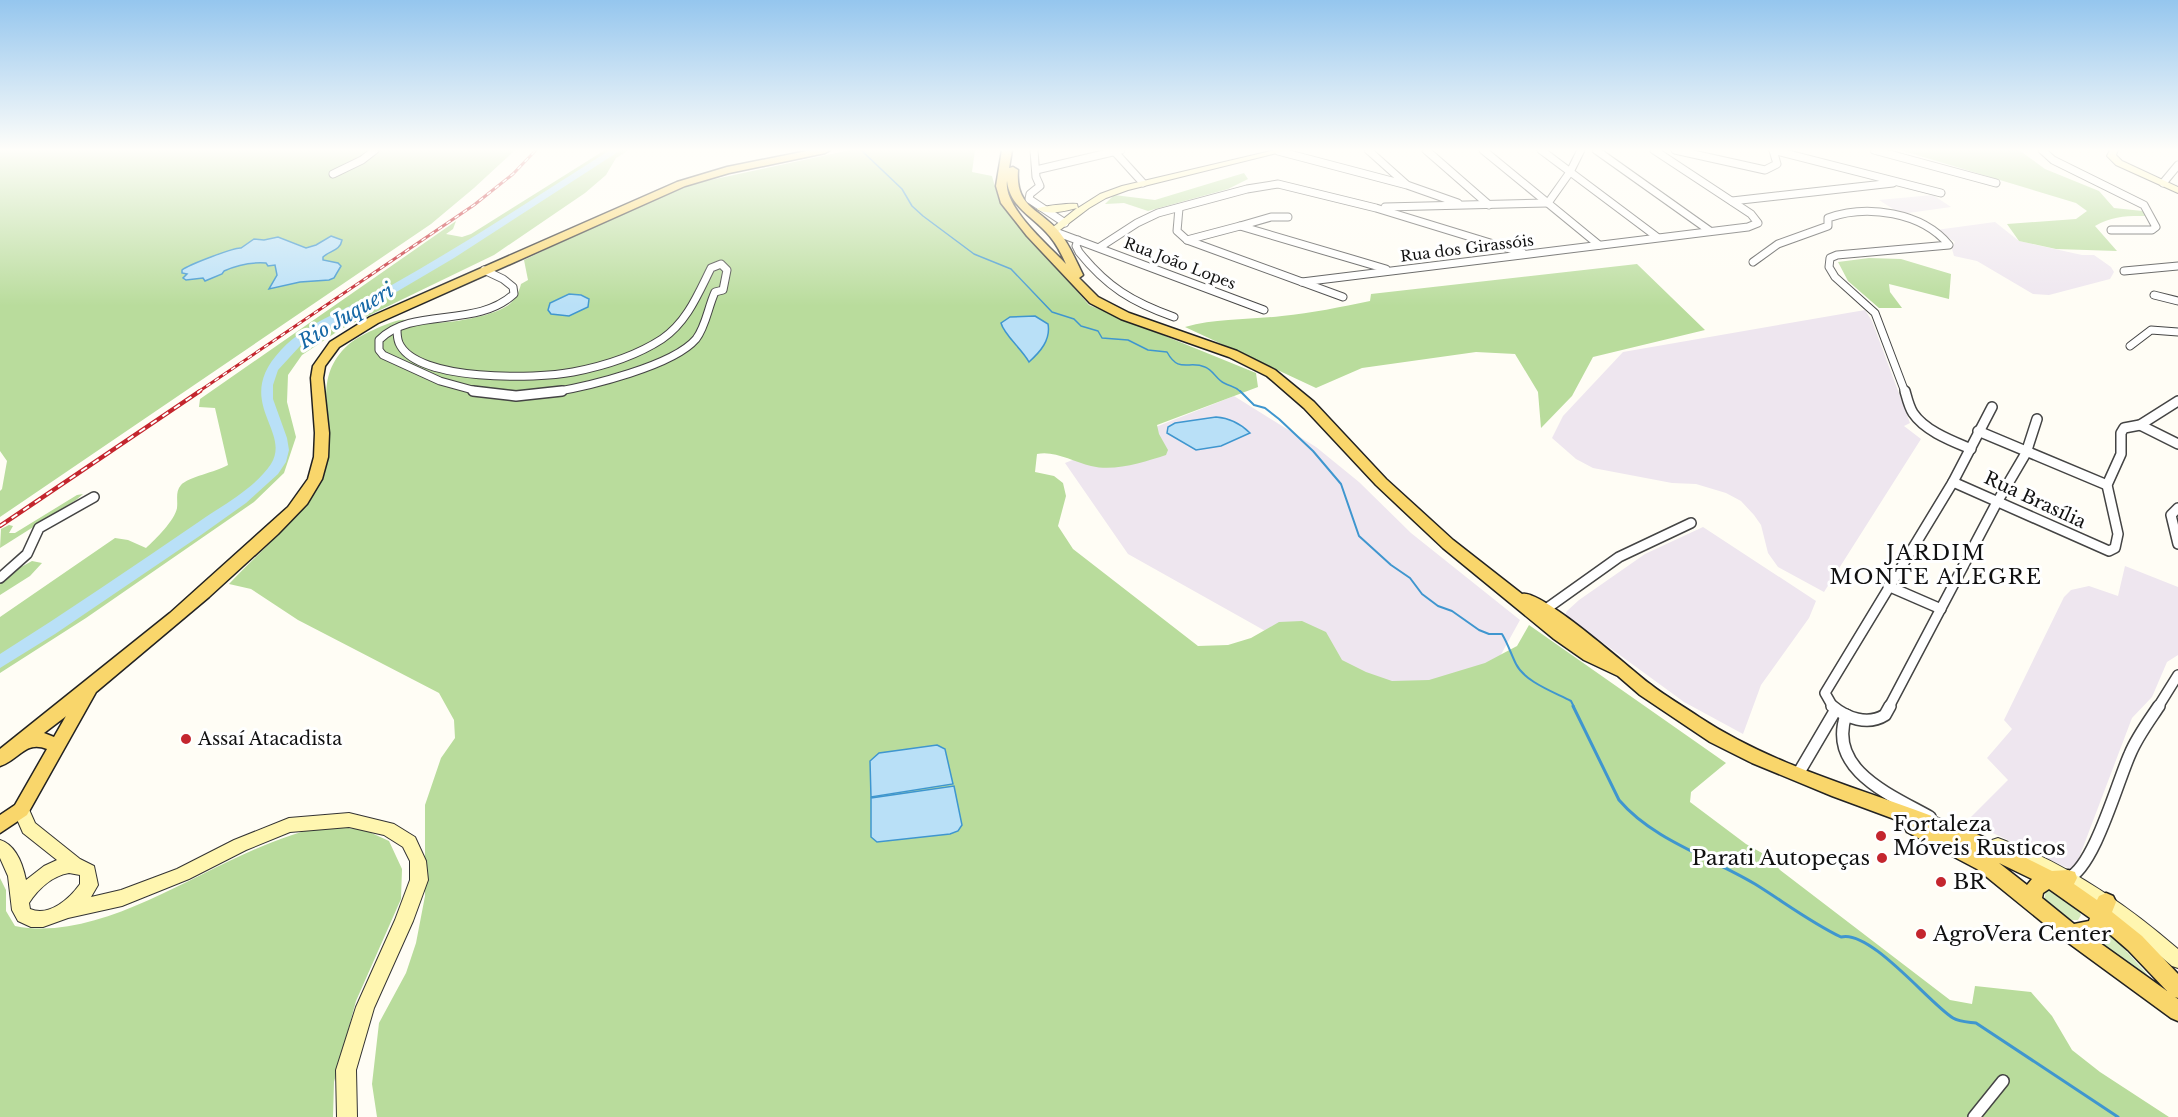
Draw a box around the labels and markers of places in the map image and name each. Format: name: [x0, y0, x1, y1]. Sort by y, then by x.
place label: Assaí Atacadista: [197, 728, 342, 750]
marker: Assaí Atacadista: [179, 732, 193, 746]
place label: Fortaleza Móveis Rusticos: [1893, 811, 2066, 861]
marker: Fortaleza Móveis Rusticos: [1874, 829, 1888, 843]
place label: Parati Autopeças: [1692, 845, 1870, 871]
marker: Parati Autopeças: [1875, 851, 1889, 865]
place label: BR: [1953, 869, 1987, 895]
marker: BR: [1934, 875, 1948, 889]
place label: AgroVera Center: [1932, 921, 2111, 947]
marker: AgroVera Center: [1914, 927, 1928, 941]

